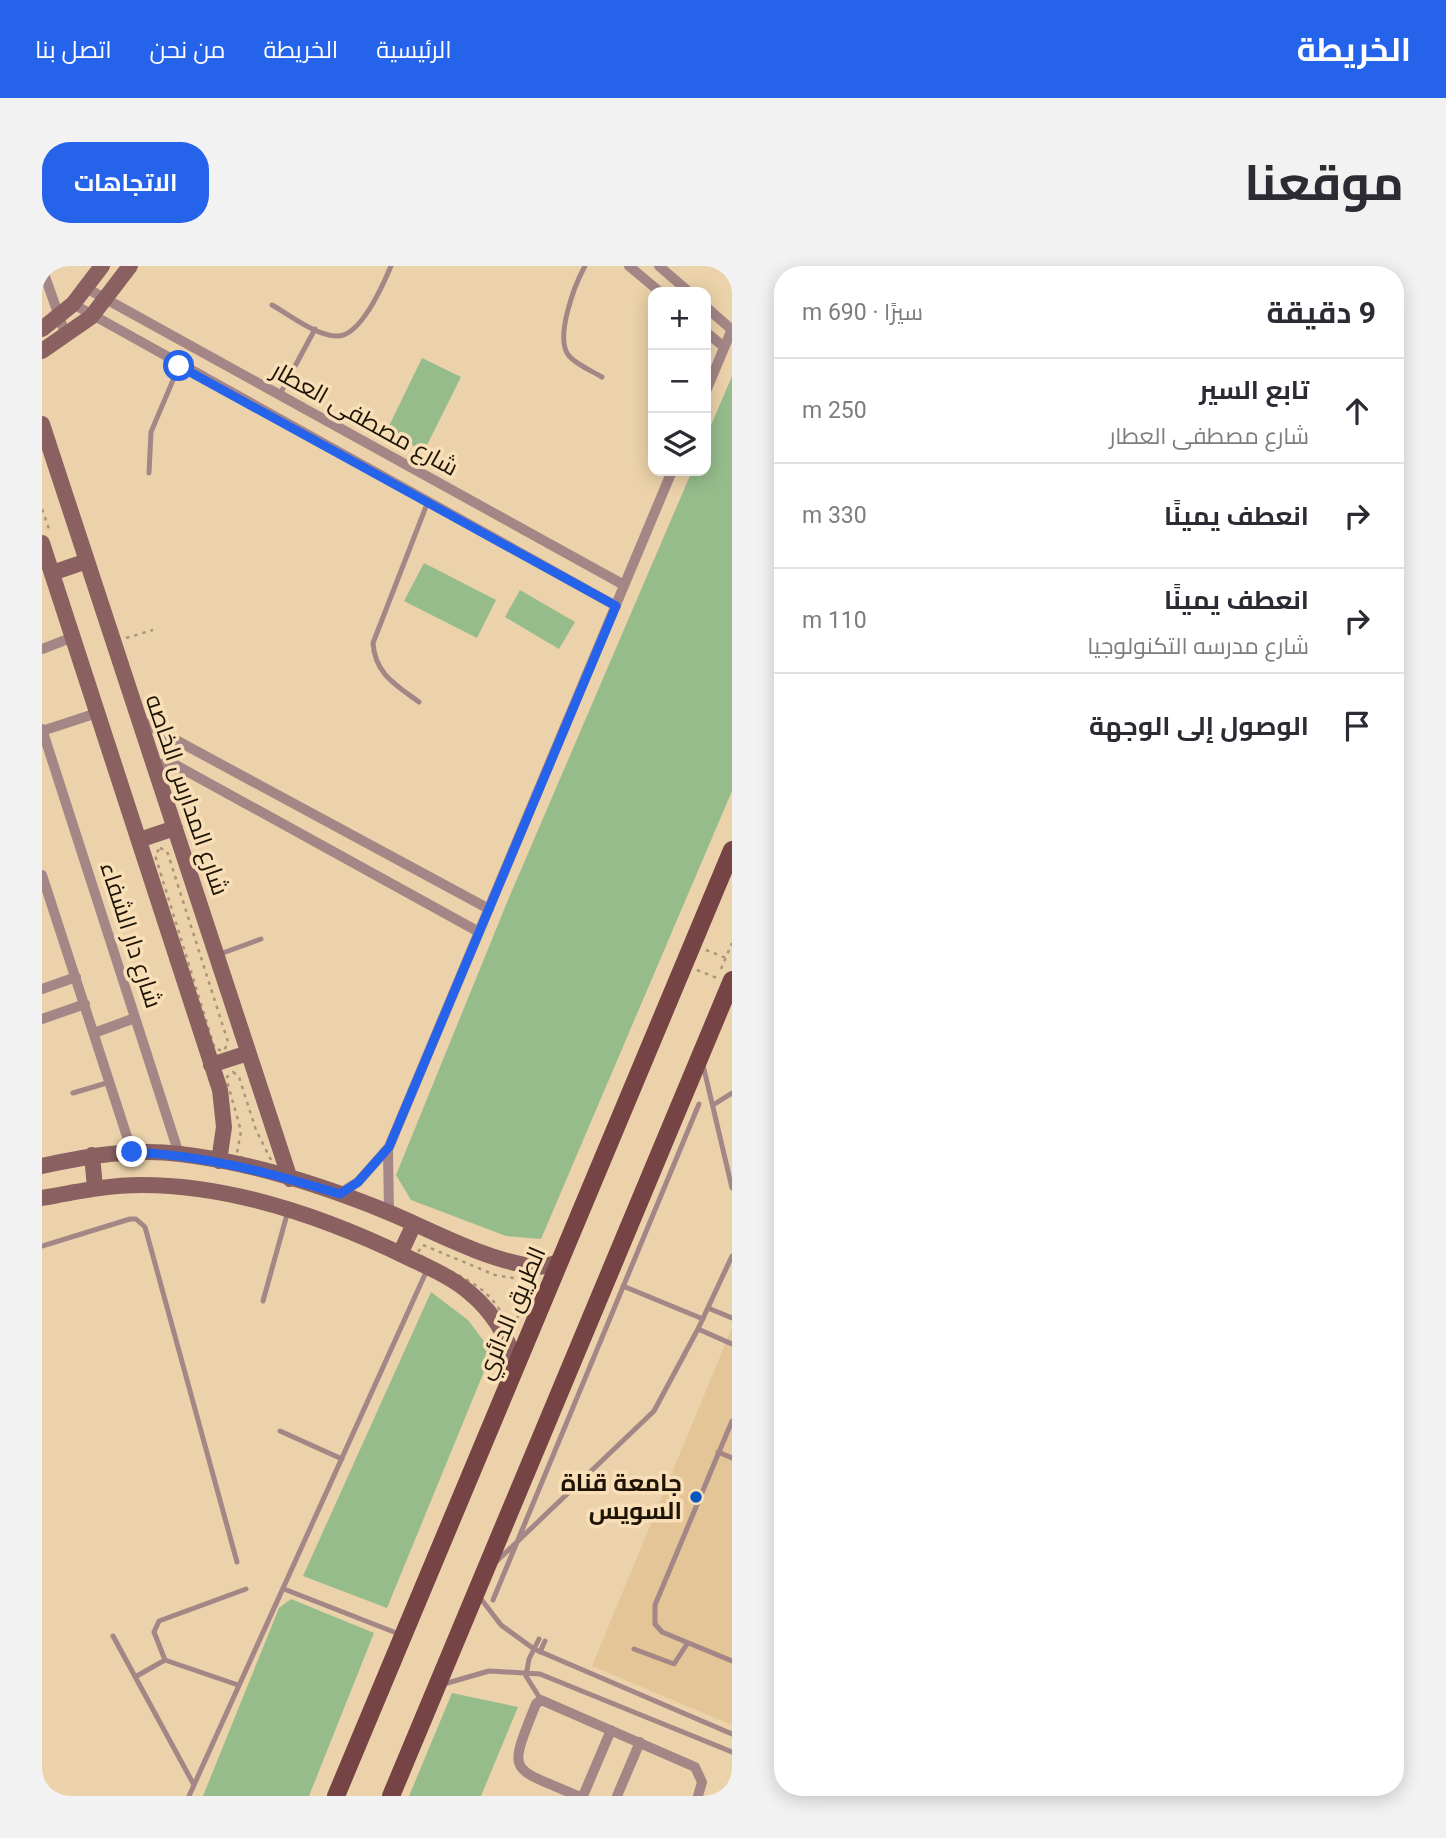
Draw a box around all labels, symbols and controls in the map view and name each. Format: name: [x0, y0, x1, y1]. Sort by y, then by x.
text: الخريطة: [1297, 30, 1411, 69]
text: اتصل بنا: [35, 36, 112, 64]
text: من نحن: [150, 36, 225, 64]
text: الخريطة: [263, 36, 338, 64]
text: الرئيسية: [376, 36, 452, 64]
button: الاتجاهات: [42, 142, 209, 223]
text: موقعنا: [1244, 155, 1404, 212]
map controls: [648, 287, 711, 476]
button: +: [648, 287, 711, 350]
text: 9 دقيقة: [1267, 295, 1376, 330]
text: سيرًا · 690 m: [802, 299, 923, 326]
route start: [163, 350, 194, 381]
button: −: [648, 350, 711, 413]
street label: شارع مصطفى العطار: [264, 355, 463, 484]
text: تابع السير: [1199, 375, 1309, 405]
icon: ahead: [1338, 392, 1376, 430]
text: 250 m: [802, 397, 867, 424]
button: layers: [648, 413, 711, 476]
text: شارع مصطفى العطار: [1109, 423, 1309, 450]
icon: right: [1338, 497, 1376, 535]
text: انعطف يمينًا: [1164, 501, 1309, 531]
text: 330 m: [802, 502, 867, 529]
text: انعطف يمينًا: [1164, 585, 1309, 615]
icon: right: [1338, 602, 1376, 640]
text: 110 m: [802, 607, 867, 634]
text: شارع مدرسه التكنولوجيا: [1087, 633, 1309, 660]
street label: شارع المدارس الخاصه: [138, 691, 235, 900]
icon: arrive: [1338, 707, 1376, 745]
text: الوصول إلى الوجهة: [1089, 711, 1309, 741]
street label: شارع دار الشفاء: [92, 858, 168, 1012]
route end: [116, 1136, 147, 1167]
street label: الطريق الدائري: [470, 1242, 555, 1385]
place label: جامعة قناة السويس: [561, 1469, 682, 1525]
marker: جامعة قناة السويس: [688, 1489, 704, 1505]

